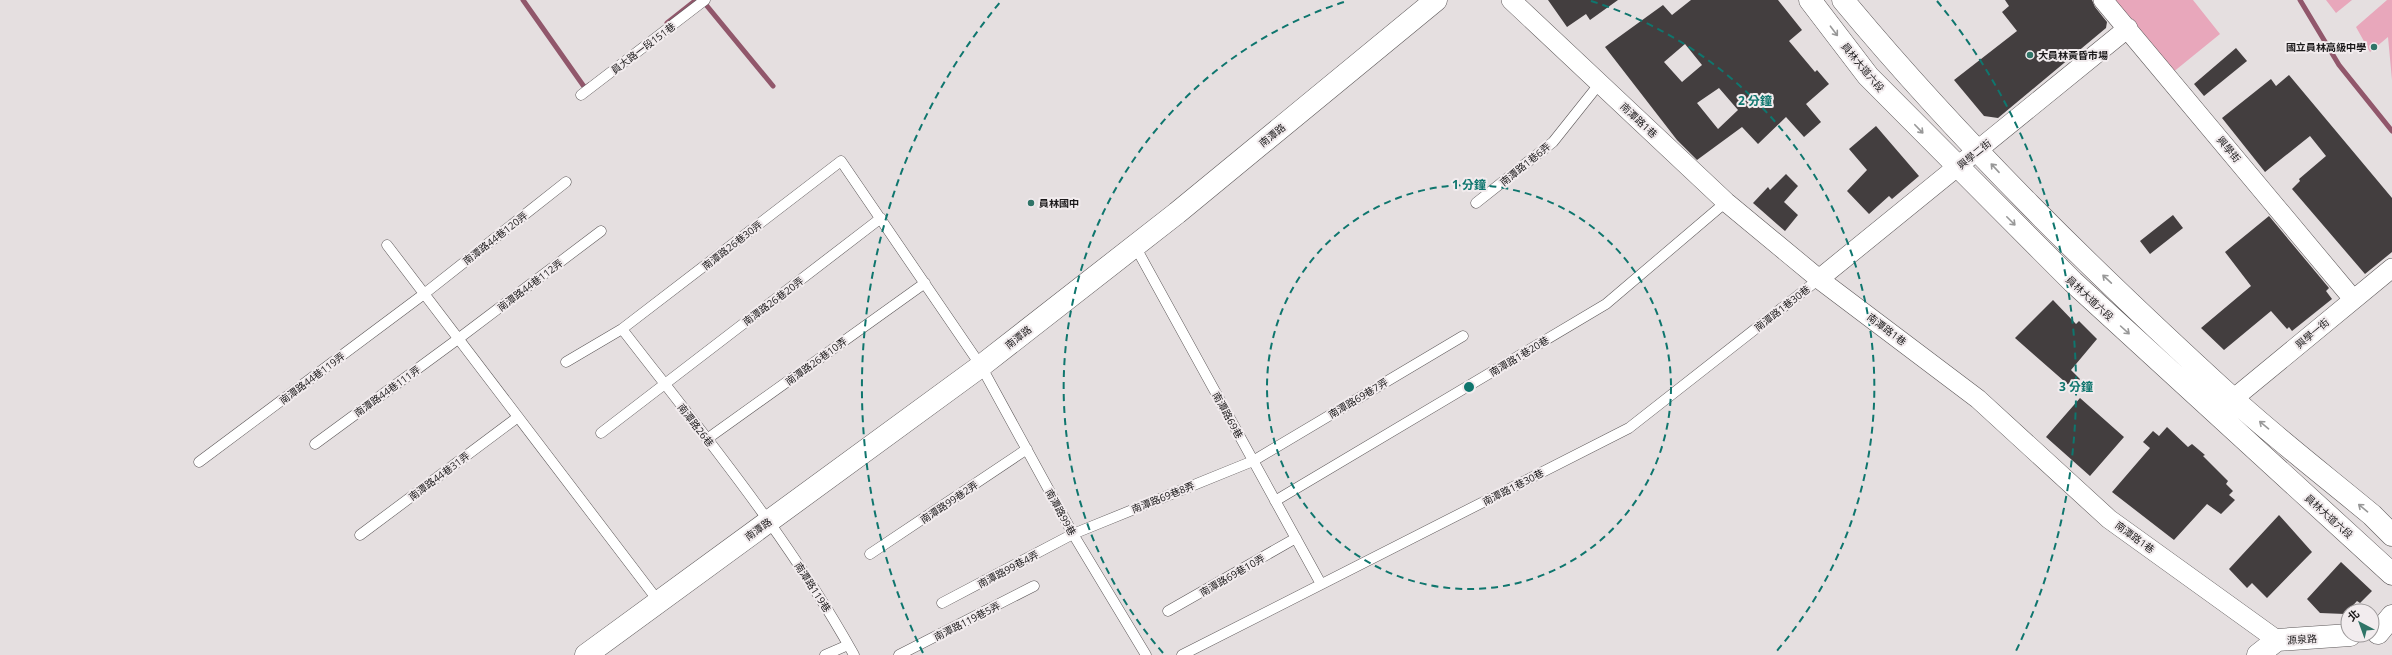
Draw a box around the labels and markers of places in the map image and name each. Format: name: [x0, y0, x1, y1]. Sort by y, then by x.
place label: 國立員林高級中學: [2286, 40, 2366, 54]
marker: 國立員林高級中學: [2369, 42, 2379, 52]
place label: 大員林黃昏市場: [2038, 48, 2108, 62]
marker: 大員林黃昏市場: [2025, 50, 2035, 60]
place label: 員林國中: [1039, 196, 1079, 210]
marker: 員林國中: [1026, 198, 1036, 208]
centre of rings: [1462, 380, 1476, 394]

